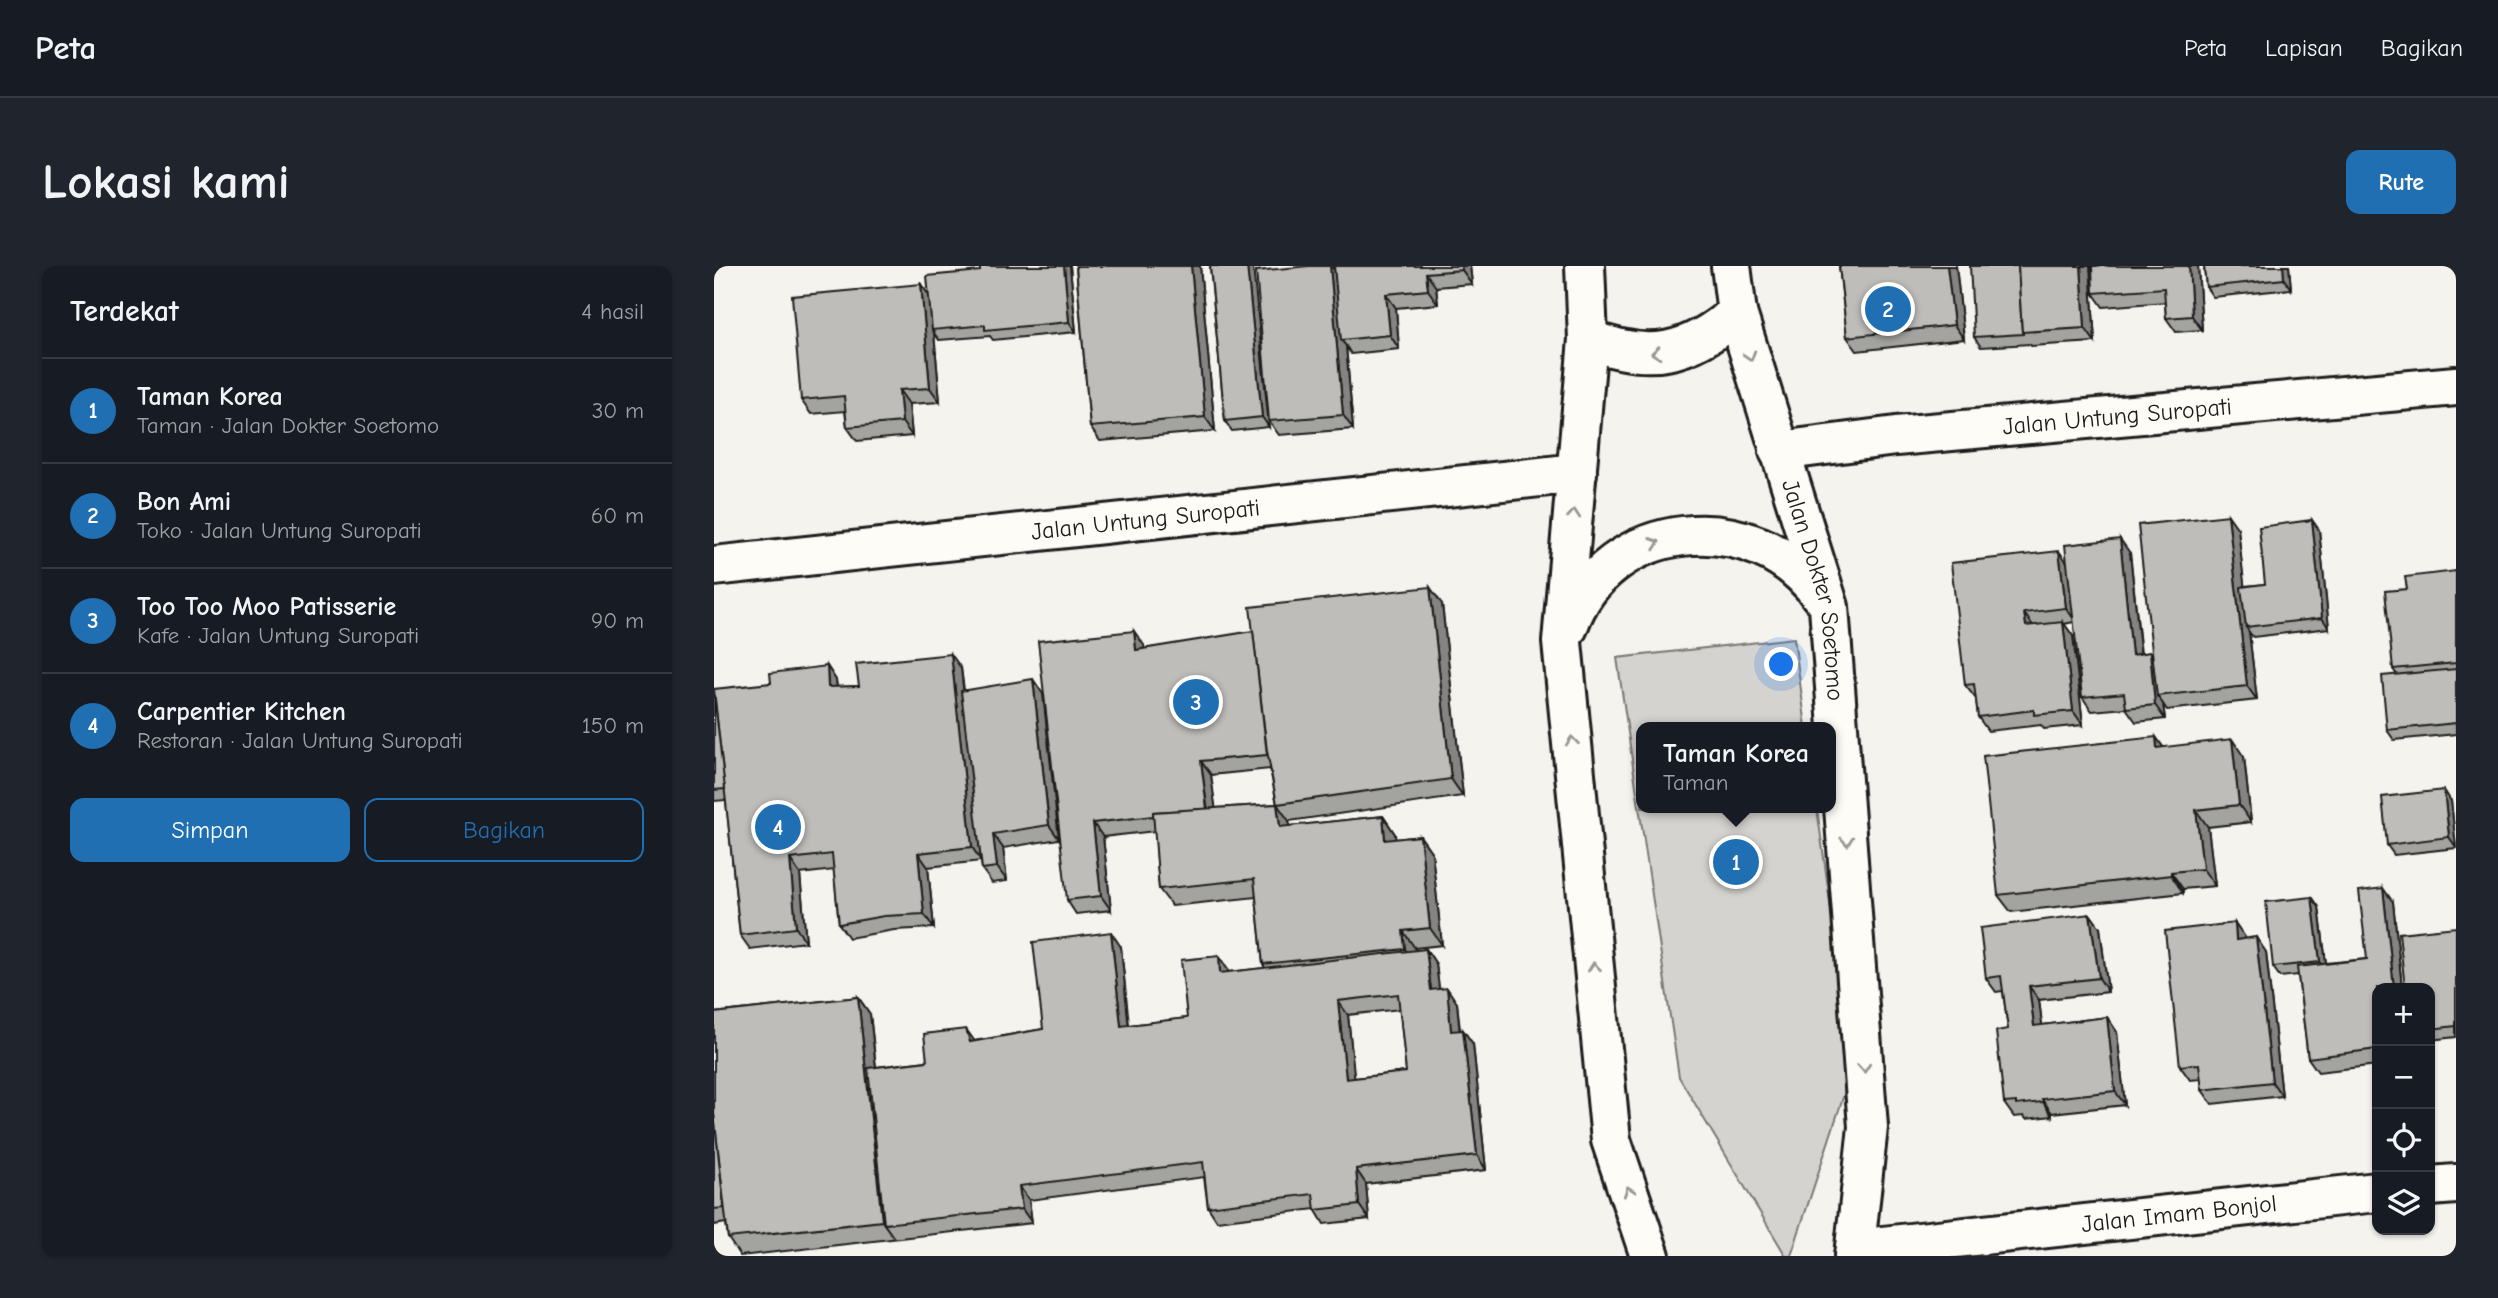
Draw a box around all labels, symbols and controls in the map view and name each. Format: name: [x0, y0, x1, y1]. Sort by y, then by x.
text: Peta: [35, 29, 96, 67]
text: Peta: [2184, 34, 2227, 62]
text: Lapisan: [2265, 34, 2343, 62]
text: Bagikan: [2381, 34, 2463, 62]
button: Rute: [2346, 150, 2456, 214]
text: Lokasi kami: [42, 154, 290, 210]
pin: 2: [1865, 283, 1911, 335]
text: Terdekat: [70, 294, 179, 329]
text: 4 hasil: [581, 298, 644, 325]
one-way arrow: [1650, 345, 1661, 360]
one-way arrow: [1742, 350, 1757, 362]
text: Taman Korea: [137, 382, 283, 412]
street label: Jalan Untung Suropati: [2001, 392, 2233, 440]
text: 1: [88, 397, 98, 424]
text: 30 m: [592, 397, 644, 424]
text: Taman · Jalan Dokter Soetomo: [137, 412, 439, 439]
street label: Jalan Dokter Soetomo: [1776, 476, 1850, 702]
text: Bon Ami: [137, 487, 231, 517]
street label: Jalan Untung Suropati: [1030, 493, 1261, 546]
text: 2: [87, 502, 99, 529]
text: 60 m: [591, 502, 644, 529]
one-way arrow: [1566, 509, 1581, 520]
text: Toko · Jalan Untung Suropati: [137, 517, 422, 544]
one-way arrow: [1648, 537, 1660, 551]
text: Too Too Moo Patisserie: [137, 592, 396, 622]
text: 3: [87, 607, 99, 634]
text: 90 m: [591, 607, 644, 634]
text: Kafe · Jalan Untung Suropati: [137, 622, 419, 649]
your location: [1764, 647, 1798, 681]
pin: 3: [1173, 676, 1219, 728]
text: Carpentier Kitchen: [137, 697, 346, 727]
text: 4: [88, 712, 98, 739]
text: 150 m: [582, 712, 644, 739]
popup: [1636, 722, 1836, 813]
text: Restoran · Jalan Untung Suropati: [137, 727, 463, 754]
one-way arrow: [1565, 735, 1580, 746]
text: Taman Korea: [1663, 739, 1809, 769]
text: Taman: [1663, 769, 1728, 796]
button: Simpan: [70, 798, 350, 862]
button: Bagikan: [364, 798, 644, 862]
pin: 4: [755, 801, 801, 853]
one-way arrow: [1839, 835, 1854, 846]
pin: 1: [1713, 836, 1759, 888]
one-way arrow: [1587, 962, 1602, 973]
map controls: [2372, 983, 2435, 1235]
button: +: [2372, 983, 2435, 1046]
button: −: [2372, 1046, 2435, 1109]
one-way arrow: [1856, 1062, 1871, 1073]
button: locate: [2372, 1109, 2435, 1172]
button: layers: [2372, 1172, 2435, 1235]
one-way arrow: [1622, 1186, 1637, 1198]
street label: Jalan Imam Bonjol: [2080, 1189, 2278, 1238]

